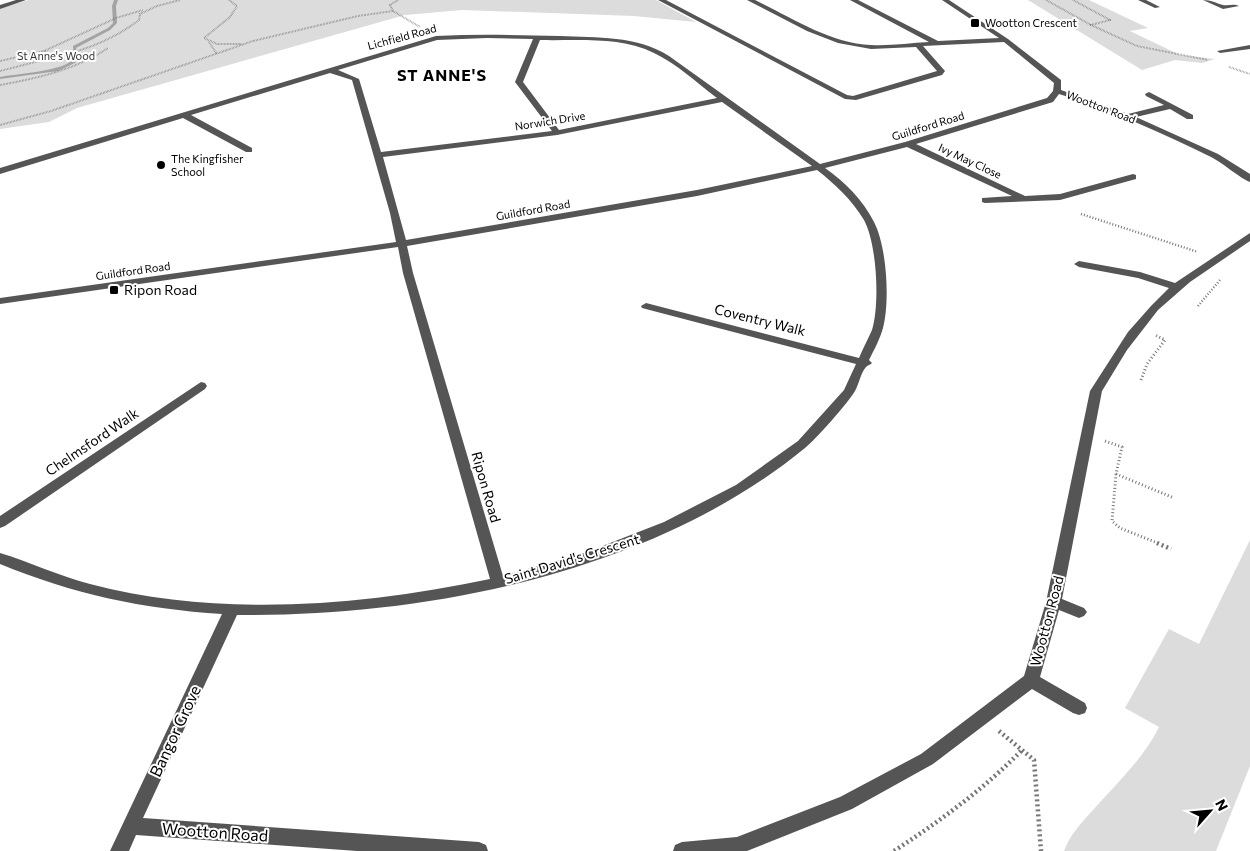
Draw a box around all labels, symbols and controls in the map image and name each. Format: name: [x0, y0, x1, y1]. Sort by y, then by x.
place label: Wootton Crescent: [985, 16, 1078, 29]
marker: Wootton Crescent: [969, 17, 981, 29]
street label: Lichfield Road: [366, 21, 438, 52]
park label: St Anne's Wood: [17, 49, 95, 62]
district label: ST ANNE'S: [397, 65, 487, 84]
street label: Wootton Road: [1065, 87, 1138, 126]
street label: Norwich Drive: [514, 108, 586, 133]
street label: Guildford Road: [890, 108, 966, 143]
street label: Ivy May Close: [937, 140, 1004, 181]
place label: The Kingfisher School: [171, 152, 244, 178]
marker: The Kingfisher School: [155, 159, 167, 171]
street label: Guildford Road: [495, 197, 571, 222]
street label: Guildford Road: [95, 259, 171, 282]
place label: Ripon Road: [124, 281, 197, 298]
marker: Ripon Road: [108, 284, 120, 296]
street label: Coventry Walk: [713, 300, 808, 339]
street label: Chelmsford Walk: [42, 404, 142, 479]
street label: Ripon Road: [468, 449, 505, 524]
street label: Saint David's Crescent: [502, 530, 642, 587]
street label: Wootton Road: [1026, 574, 1067, 668]
street label: Bangor Grove: [145, 682, 204, 780]
north arrow: [1185, 786, 1235, 836]
text: N: [1212, 796, 1232, 813]
street label: Wootton Road: [161, 818, 269, 845]

